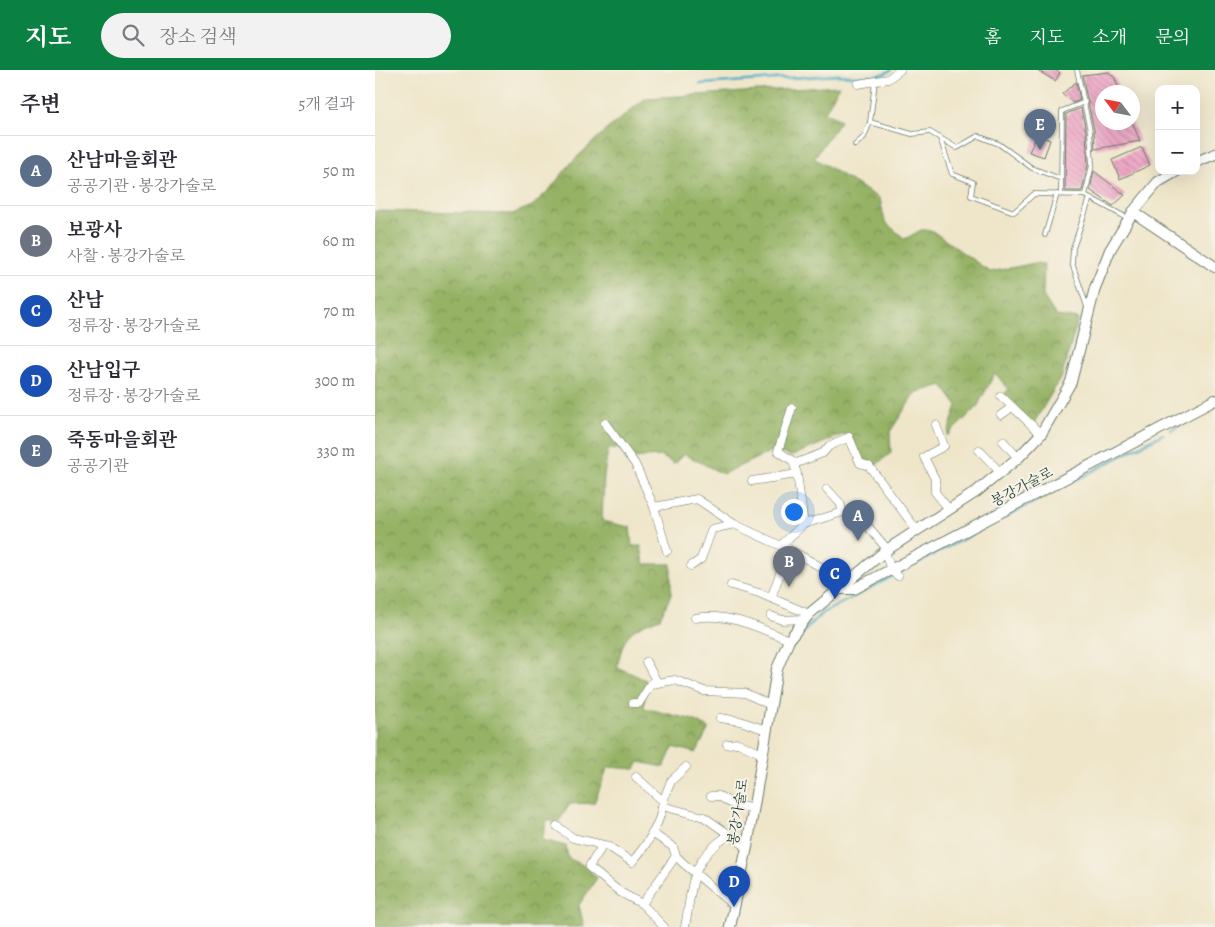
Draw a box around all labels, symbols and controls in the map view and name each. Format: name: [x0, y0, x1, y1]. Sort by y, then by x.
search box: [101, 13, 451, 58]
text: 지도: [25, 21, 71, 53]
icon: search: [119, 21, 147, 49]
text: 장소 검색: [159, 24, 237, 50]
text: 홈: [984, 25, 1002, 49]
text: 지도: [1030, 25, 1064, 49]
text: 소개: [1092, 25, 1127, 49]
text: 문의: [1155, 25, 1190, 49]
north arrow: [1095, 85, 1140, 130]
map controls: [1155, 85, 1200, 175]
button: +: [1155, 85, 1200, 130]
text: 주변: [20, 90, 61, 118]
text: 5개 결과: [299, 93, 355, 115]
pin: E: [1024, 109, 1056, 150]
button: −: [1155, 130, 1200, 175]
text: 산남마을회관: [67, 147, 177, 173]
text: A: [31, 160, 41, 182]
text: 50 m: [323, 160, 355, 182]
text: 공공기관 · 봉강가술로: [67, 175, 216, 197]
text: 보광사: [67, 217, 122, 243]
text: B: [31, 230, 41, 252]
text: 60 m: [323, 230, 355, 252]
text: 사찰 · 봉강가술로: [67, 245, 185, 267]
text: 산남: [67, 287, 104, 313]
text: C: [31, 300, 41, 322]
text: 70 m: [323, 300, 355, 322]
text: 정류장 · 봉강가술로: [67, 315, 200, 337]
text: 산남입구: [67, 357, 140, 383]
text: D: [30, 370, 42, 392]
text: 300 m: [315, 370, 355, 392]
text: 정류장 · 봉강가술로: [67, 385, 200, 407]
text: 죽동마을회관: [67, 427, 177, 453]
text: E: [31, 440, 41, 462]
text: 330 m: [317, 440, 355, 462]
text: 공공기관: [67, 455, 129, 477]
street label: 봉강가술로: [988, 463, 1057, 511]
your location: [781, 499, 807, 525]
pin: A: [842, 500, 874, 541]
pin: B: [773, 546, 805, 587]
pin: C: [819, 558, 851, 599]
street label: 봉강가술로: [723, 777, 753, 847]
pin: D: [718, 866, 750, 907]

